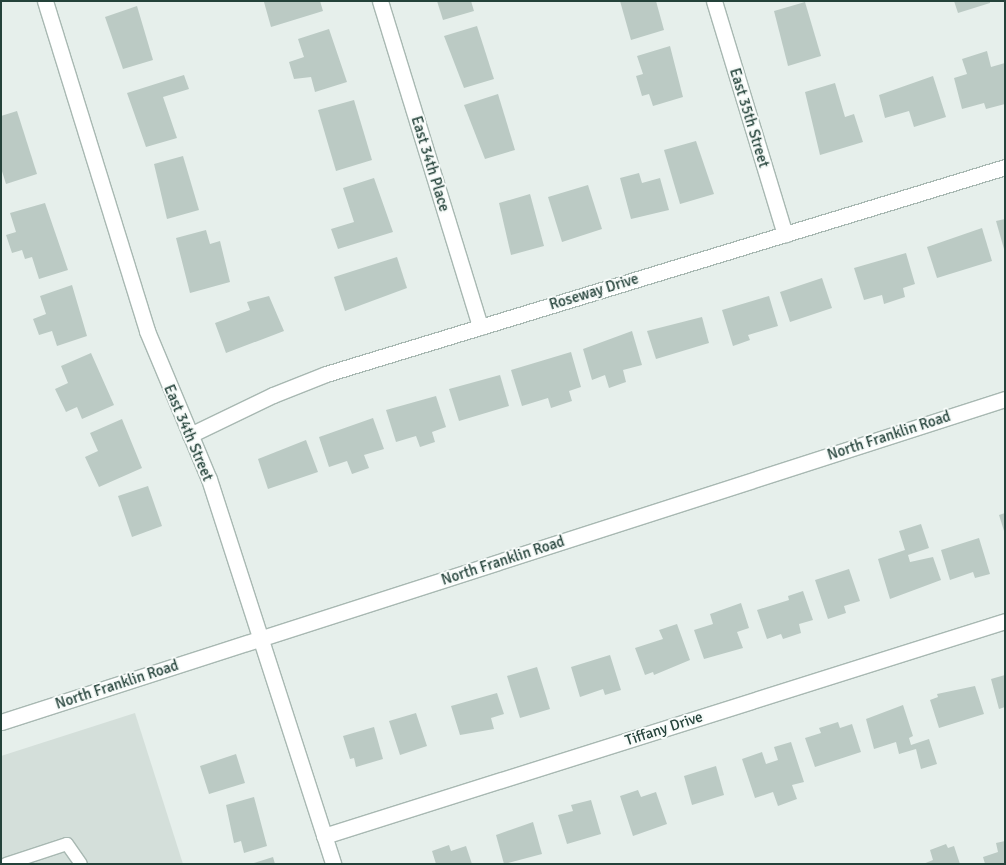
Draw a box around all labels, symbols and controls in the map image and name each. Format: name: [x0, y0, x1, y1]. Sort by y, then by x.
street label: East 35th Street: [725, 66, 773, 170]
street label: East 34th Place: [407, 114, 453, 214]
street label: Roseway Drive: [547, 270, 641, 314]
street label: East 34th Street: [160, 382, 216, 484]
street label: North Franklin Road: [825, 408, 953, 464]
street label: North Franklin Road: [439, 533, 567, 589]
street label: North Franklin Road: [53, 657, 181, 713]
street label: Tiffany Drive: [623, 708, 705, 750]

